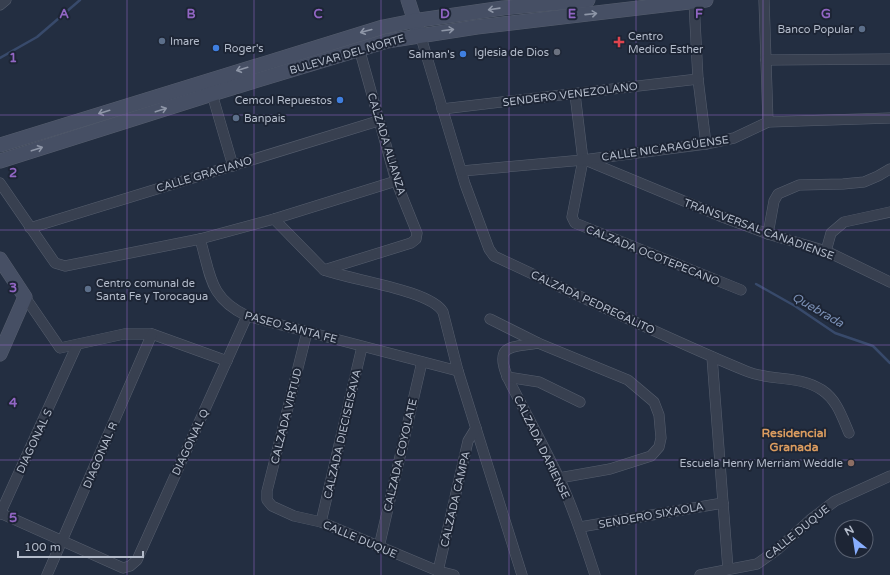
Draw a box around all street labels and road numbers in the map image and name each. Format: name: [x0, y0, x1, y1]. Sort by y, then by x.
street label: BULEVAR DEL NORTE: [288, 32, 406, 77]
street label: SENDERO VENEZOLANO: [502, 80, 638, 109]
street label: CALZADA ALIANZA: [365, 91, 408, 197]
street label: CALLE NICARAGÜENSE: [601, 133, 730, 164]
street label: CALLE GRACIANO: [155, 154, 254, 195]
street label: TRANSVERSAL CANADIENSE: [682, 196, 836, 263]
street label: CALZADA OCOTEPECANO: [584, 223, 722, 288]
street label: CALZADA PEDREGALITO: [529, 268, 657, 337]
street label: PASEO SANTA FE: [243, 309, 339, 346]
street label: CALZADA VIRTUD: [268, 367, 305, 465]
street label: CALZADA DIECISEISAVA: [321, 368, 364, 500]
street label: CALZADA DARIENSE: [511, 393, 572, 501]
street label: CALZADA COYOLATE: [381, 397, 420, 513]
street label: DIAGONAL S: [14, 407, 55, 476]
street label: DIAGONAL Q: [169, 407, 212, 478]
street label: DIAGONAL R: [81, 420, 120, 490]
street label: CALZADA CAMPA: [438, 450, 473, 548]
street label: SENDERO SIXAOLA: [598, 500, 705, 531]
street label: CALLE DUQUE: [762, 502, 832, 562]
street label: CALLE DUQUE: [321, 518, 399, 561]

